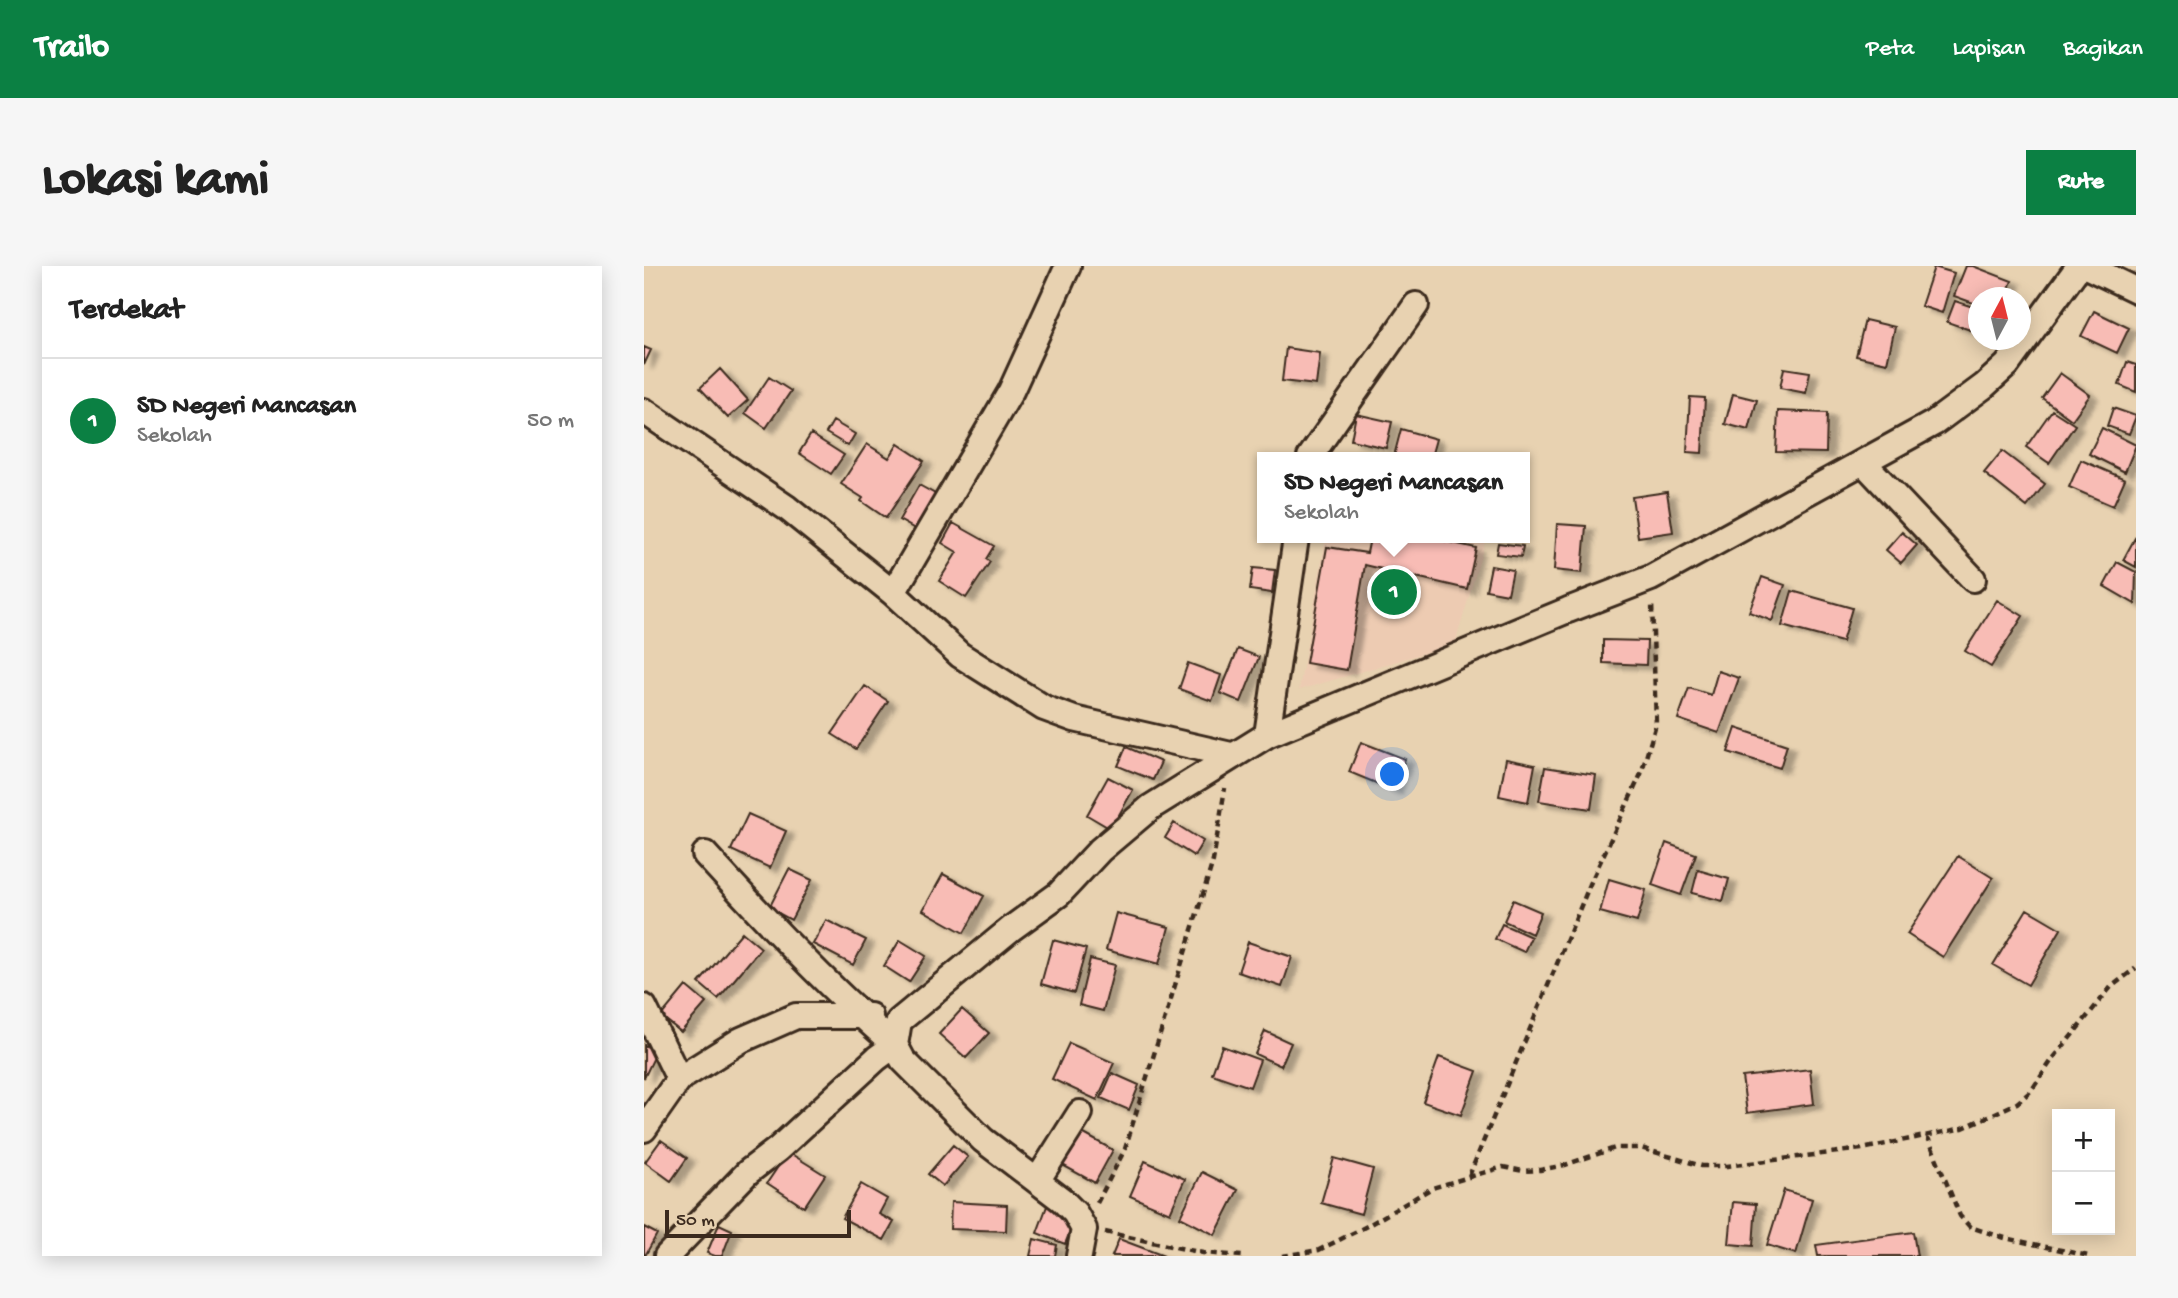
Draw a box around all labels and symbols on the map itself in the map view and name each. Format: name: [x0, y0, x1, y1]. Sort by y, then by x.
north arrow: [1968, 287, 2031, 350]
pin: 1: [1371, 566, 1417, 618]
your location: [1375, 757, 1409, 791]
scale bar: [665, 1207, 850, 1239]

